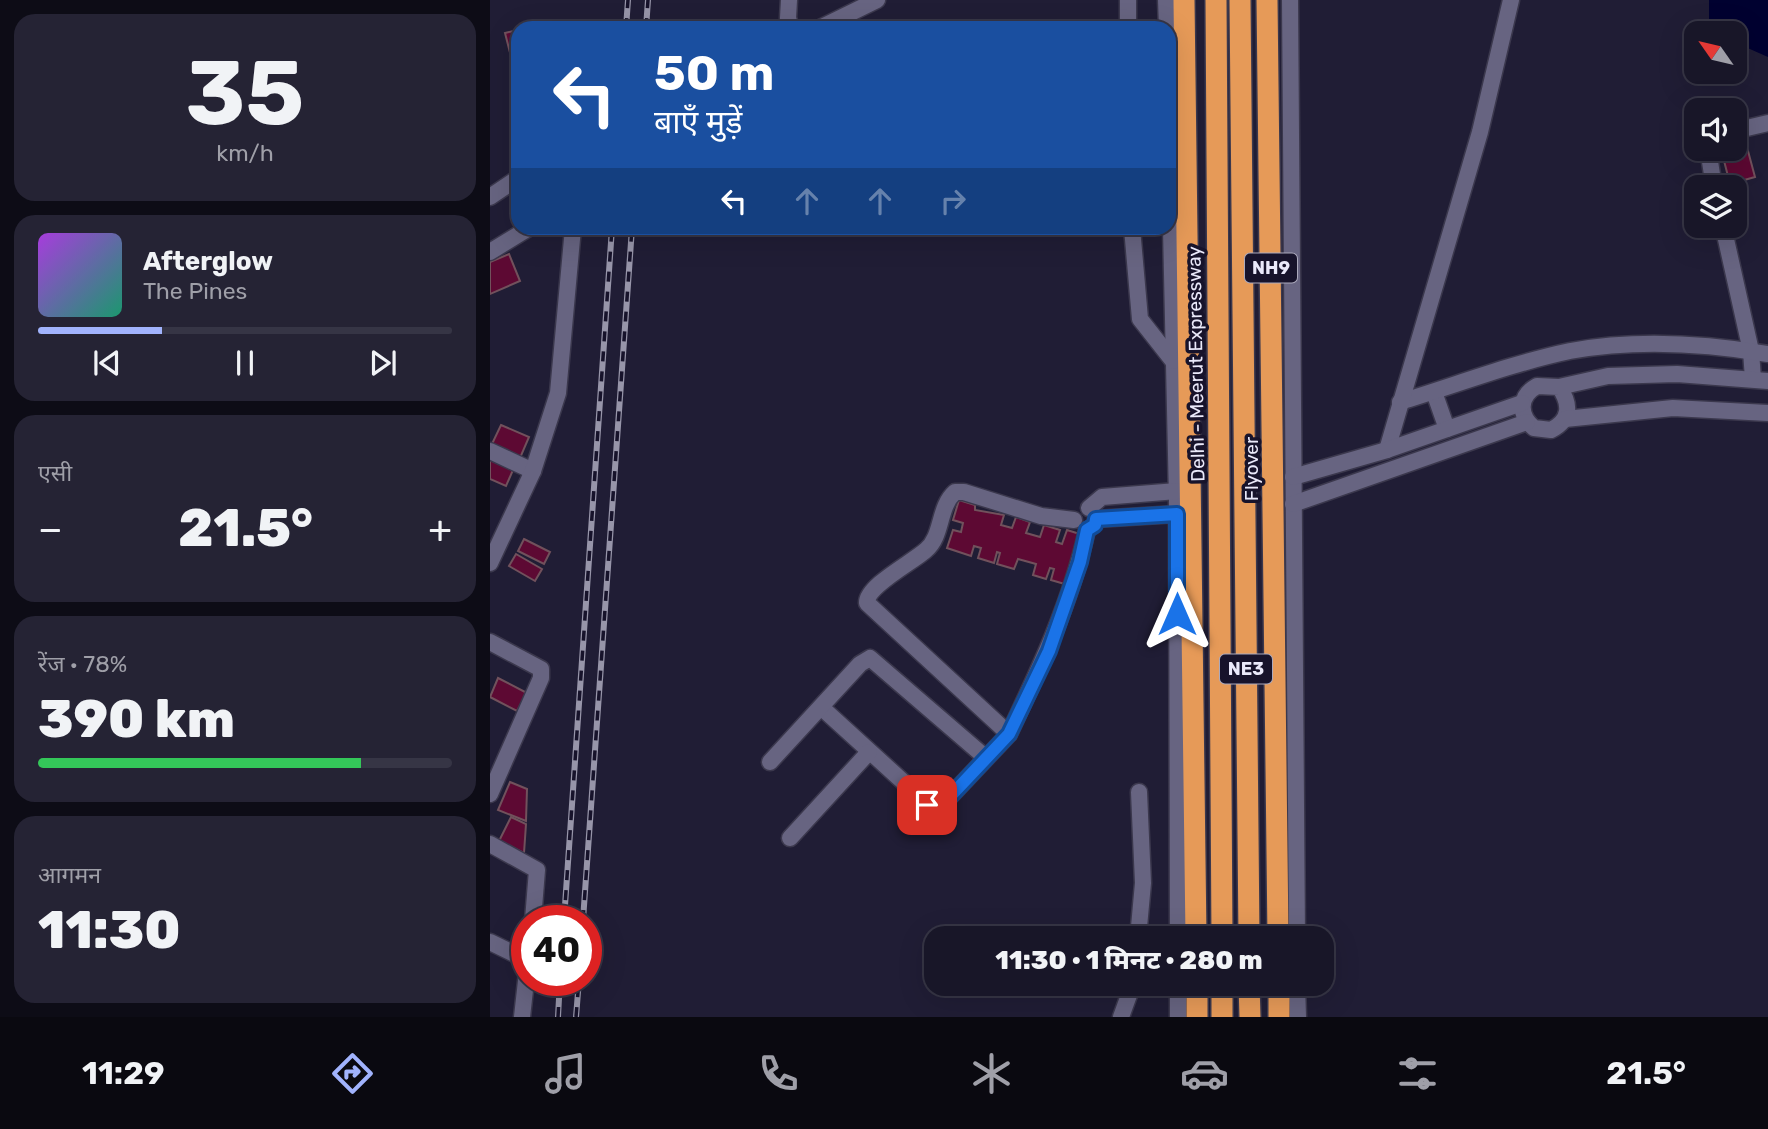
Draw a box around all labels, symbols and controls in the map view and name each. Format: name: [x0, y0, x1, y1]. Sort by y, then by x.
north arrow: [1684, 21, 1746, 84]
map controls: [1684, 21, 1747, 238]
text: 35: [186, 39, 304, 147]
text: 50 m: [654, 44, 774, 102]
icon: left: [539, 49, 630, 140]
button: sound: [1684, 98, 1747, 161]
text: बाएँ मुड़ें: [654, 103, 742, 141]
text: km/h: [216, 139, 274, 167]
button: layers: [1684, 175, 1747, 238]
icon: left: [715, 182, 753, 220]
icon: ahead: [788, 182, 826, 220]
icon: ahead: [861, 182, 899, 220]
icon: right: [934, 182, 972, 220]
text: Afterglow: [143, 246, 273, 277]
street label: Delhi - Meerut Expressway: [1182, 246, 1210, 482]
road number: NH9: [1245, 254, 1297, 282]
text: The Pines: [143, 277, 247, 305]
icon: previous: [88, 344, 126, 382]
icon: pause: [226, 344, 264, 382]
icon: next: [364, 344, 402, 382]
street label: Flyover: [1240, 436, 1263, 501]
text: एसी: [38, 459, 72, 487]
text: 21.5°: [178, 497, 313, 559]
text: −: [38, 506, 63, 552]
text: +: [428, 506, 452, 552]
position arrow: [1140, 577, 1214, 651]
text: रेंज · 78%: [38, 650, 127, 678]
road number: NE3: [1220, 654, 1272, 684]
text: 390 km: [38, 688, 235, 750]
pin: [897, 775, 957, 835]
icon: arrive: [908, 786, 946, 824]
text: आगमन: [38, 861, 101, 889]
text: 11:30: [38, 899, 181, 961]
speed limit sign: 40: [511, 905, 602, 996]
text: 11:30 · 1 मिनट · 280 m: [995, 945, 1263, 976]
icon: directions: [328, 1049, 377, 1098]
icon: music: [541, 1049, 590, 1098]
icon: phone: [754, 1049, 803, 1098]
icon: climate: [967, 1049, 1016, 1098]
icon: car: [1180, 1049, 1229, 1098]
icon: filters: [1393, 1049, 1442, 1098]
text: 11:29: [82, 1054, 164, 1092]
text: 21.5°: [1606, 1054, 1686, 1092]

